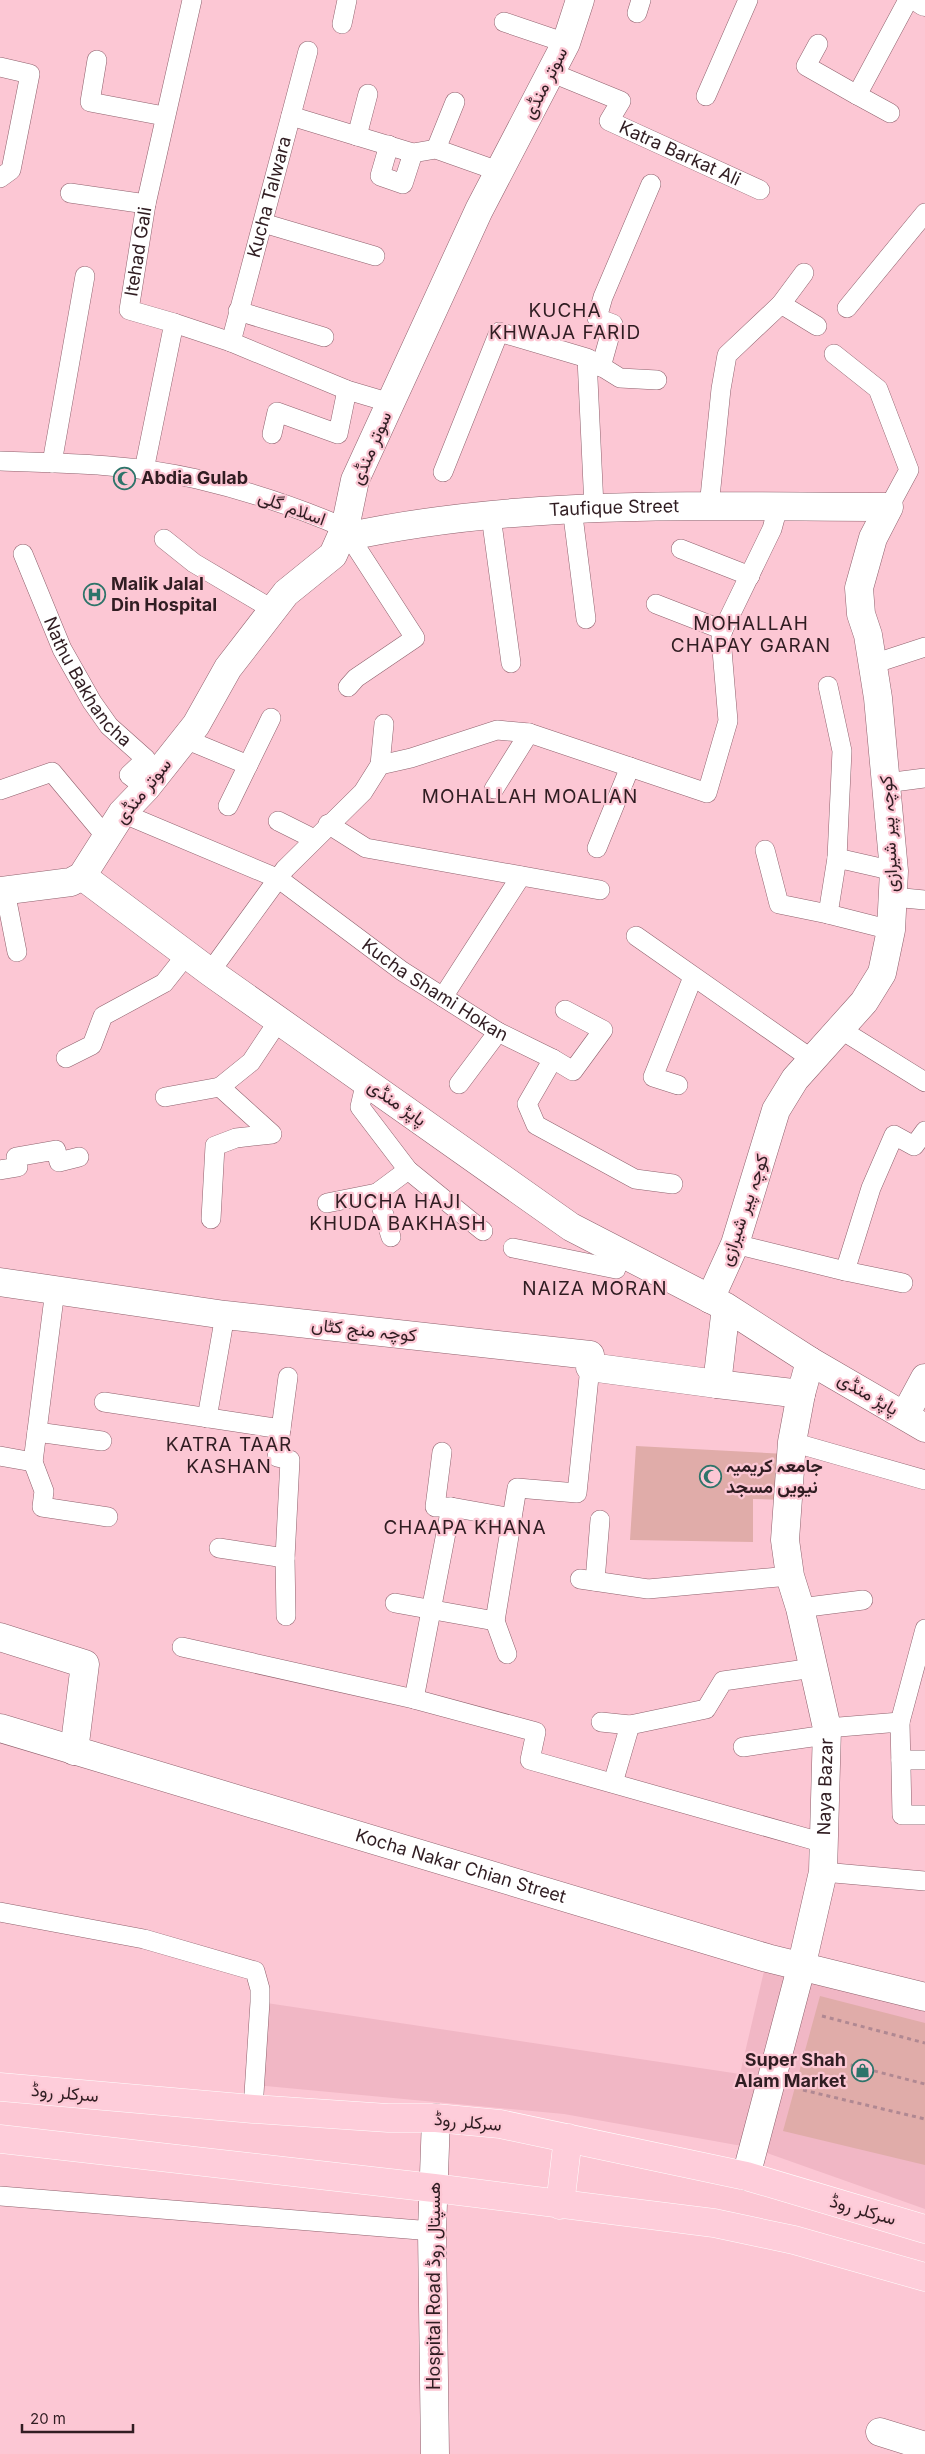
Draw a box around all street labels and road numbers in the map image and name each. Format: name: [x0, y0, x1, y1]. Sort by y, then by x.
street label: سوتر منڈی: [518, 43, 572, 123]
street label: Katra Barkat Ali: [616, 116, 744, 190]
street label: Kucha Talwara: [243, 134, 295, 260]
street label: Itehad Gali: [120, 205, 155, 298]
street label: سوتر منڈی: [346, 408, 396, 488]
street label: اسلام گلی: [255, 486, 329, 531]
street label: Taufique Street: [548, 495, 679, 520]
street label: Nathu Bakhancha: [40, 614, 136, 751]
street label: سوتر منڈی: [110, 754, 176, 828]
street label: کوچہ پیر شیرازی: [875, 775, 904, 893]
street label: Kucha Shami Hokan: [358, 934, 512, 1045]
street label: پاپڑ منڈی: [363, 1075, 431, 1132]
street label: کوچہ پیر شیرازی: [715, 1151, 774, 1269]
street label: کوچہ منج کٹاں: [310, 1314, 418, 1347]
street label: پاپڑ منڈی: [833, 1368, 902, 1421]
street label: Naya Bazar: [813, 1737, 837, 1836]
street label: Kocha Nakar Chian Street: [353, 1824, 569, 1907]
street label: سرکلر روڈ: [30, 2079, 100, 2107]
street label: سرکلر روڈ: [433, 2108, 503, 2136]
street label: Hospital Road ھسپتال روڈ: [423, 2182, 446, 2390]
street label: سرکلر روڈ: [827, 2190, 899, 2230]

